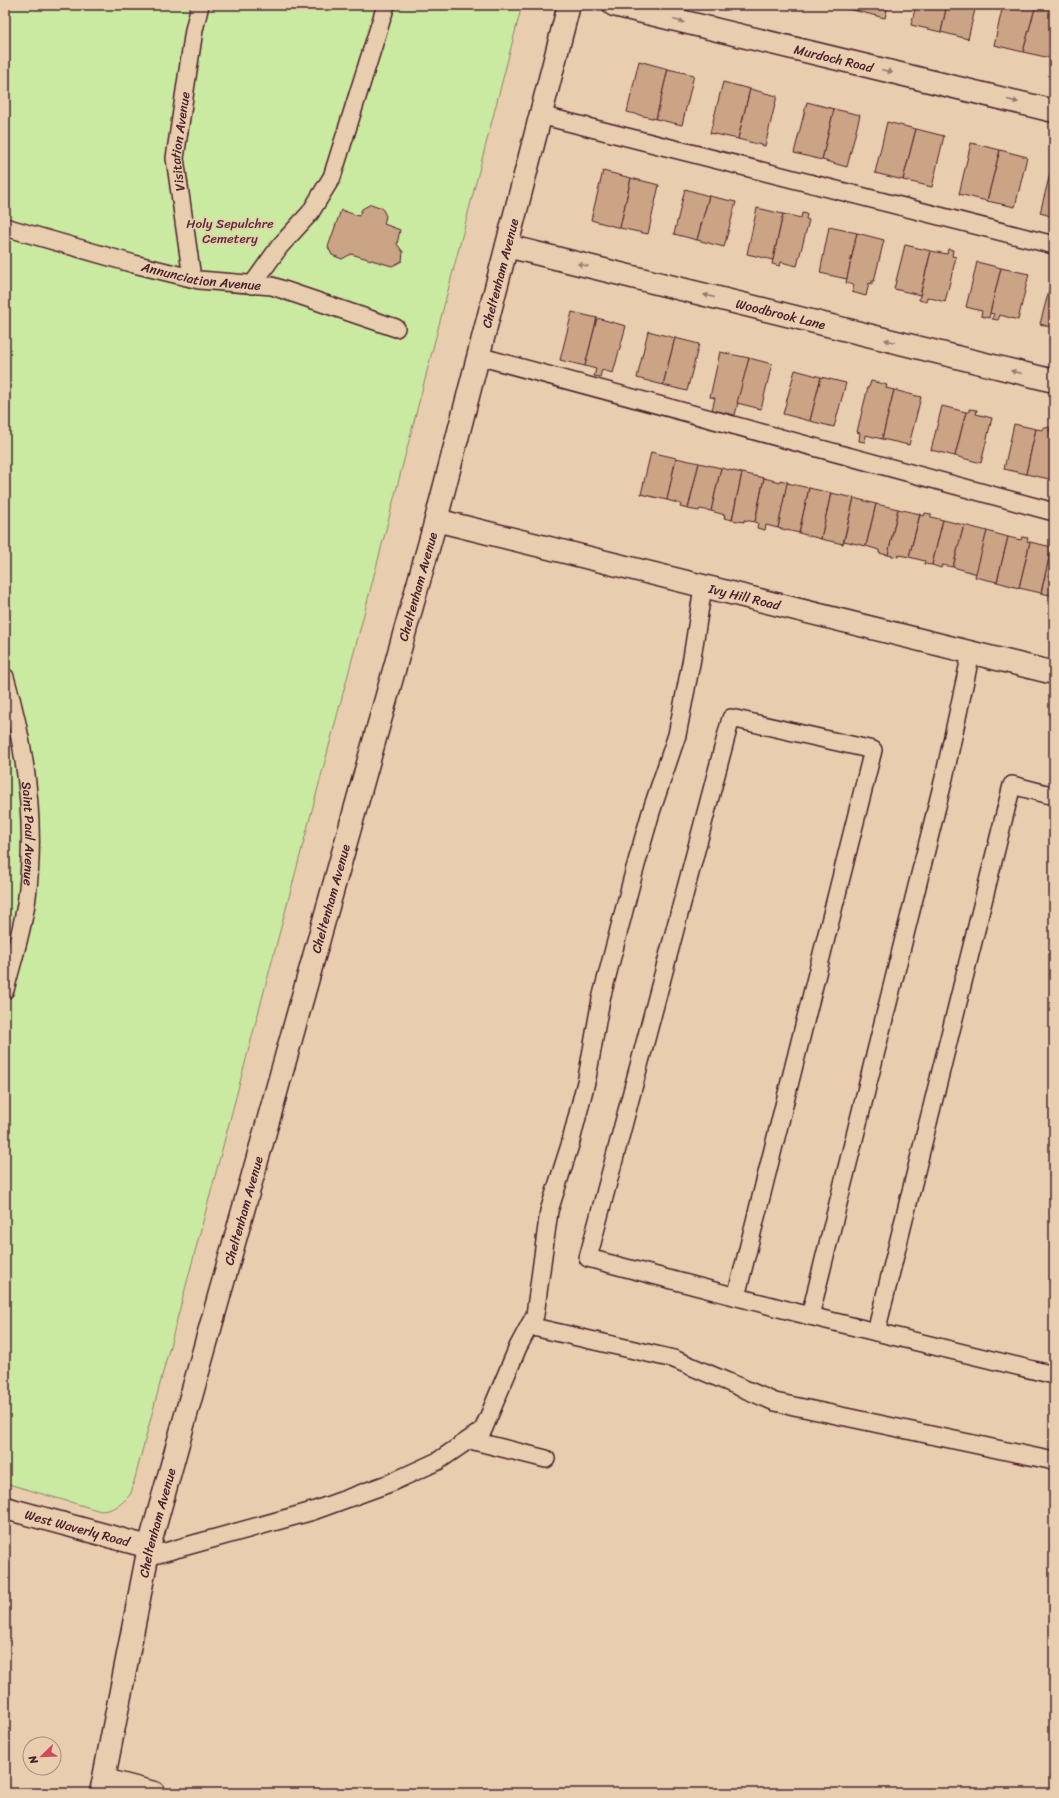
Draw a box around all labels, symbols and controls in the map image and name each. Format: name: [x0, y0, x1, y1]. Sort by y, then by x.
one-way arrow: [673, 18, 685, 24]
street label: Murdoch Road: [792, 37, 877, 79]
one-way arrow: [881, 68, 893, 74]
street label: Visitation Avenue: [164, 90, 196, 193]
one-way arrow: [1007, 99, 1020, 105]
park label: Holy Sepulchre Cemetery: [186, 212, 274, 250]
street label: Cheltenham Avenue: [475, 216, 525, 330]
street label: Annunciation Avenue: [138, 255, 262, 297]
one-way arrow: [577, 262, 589, 268]
street label: Woodbrook Lane: [734, 291, 828, 336]
one-way arrow: [703, 293, 716, 299]
one-way arrow: [884, 337, 896, 343]
one-way arrow: [1010, 369, 1022, 375]
street label: Cheltenham Avenue: [391, 529, 444, 644]
street label: Ivy Hill Road: [706, 576, 784, 617]
street label: Saint Paul Avenue: [15, 780, 42, 887]
street label: Cheltenham Avenue: [304, 841, 356, 956]
street label: Cheltenham Avenue: [217, 1153, 269, 1268]
street label: Cheltenham Avenue: [132, 1465, 182, 1580]
street label: West Waverly Road: [22, 1502, 134, 1553]
north arrow: [22, 1736, 62, 1776]
text: N: [23, 1752, 44, 1768]

